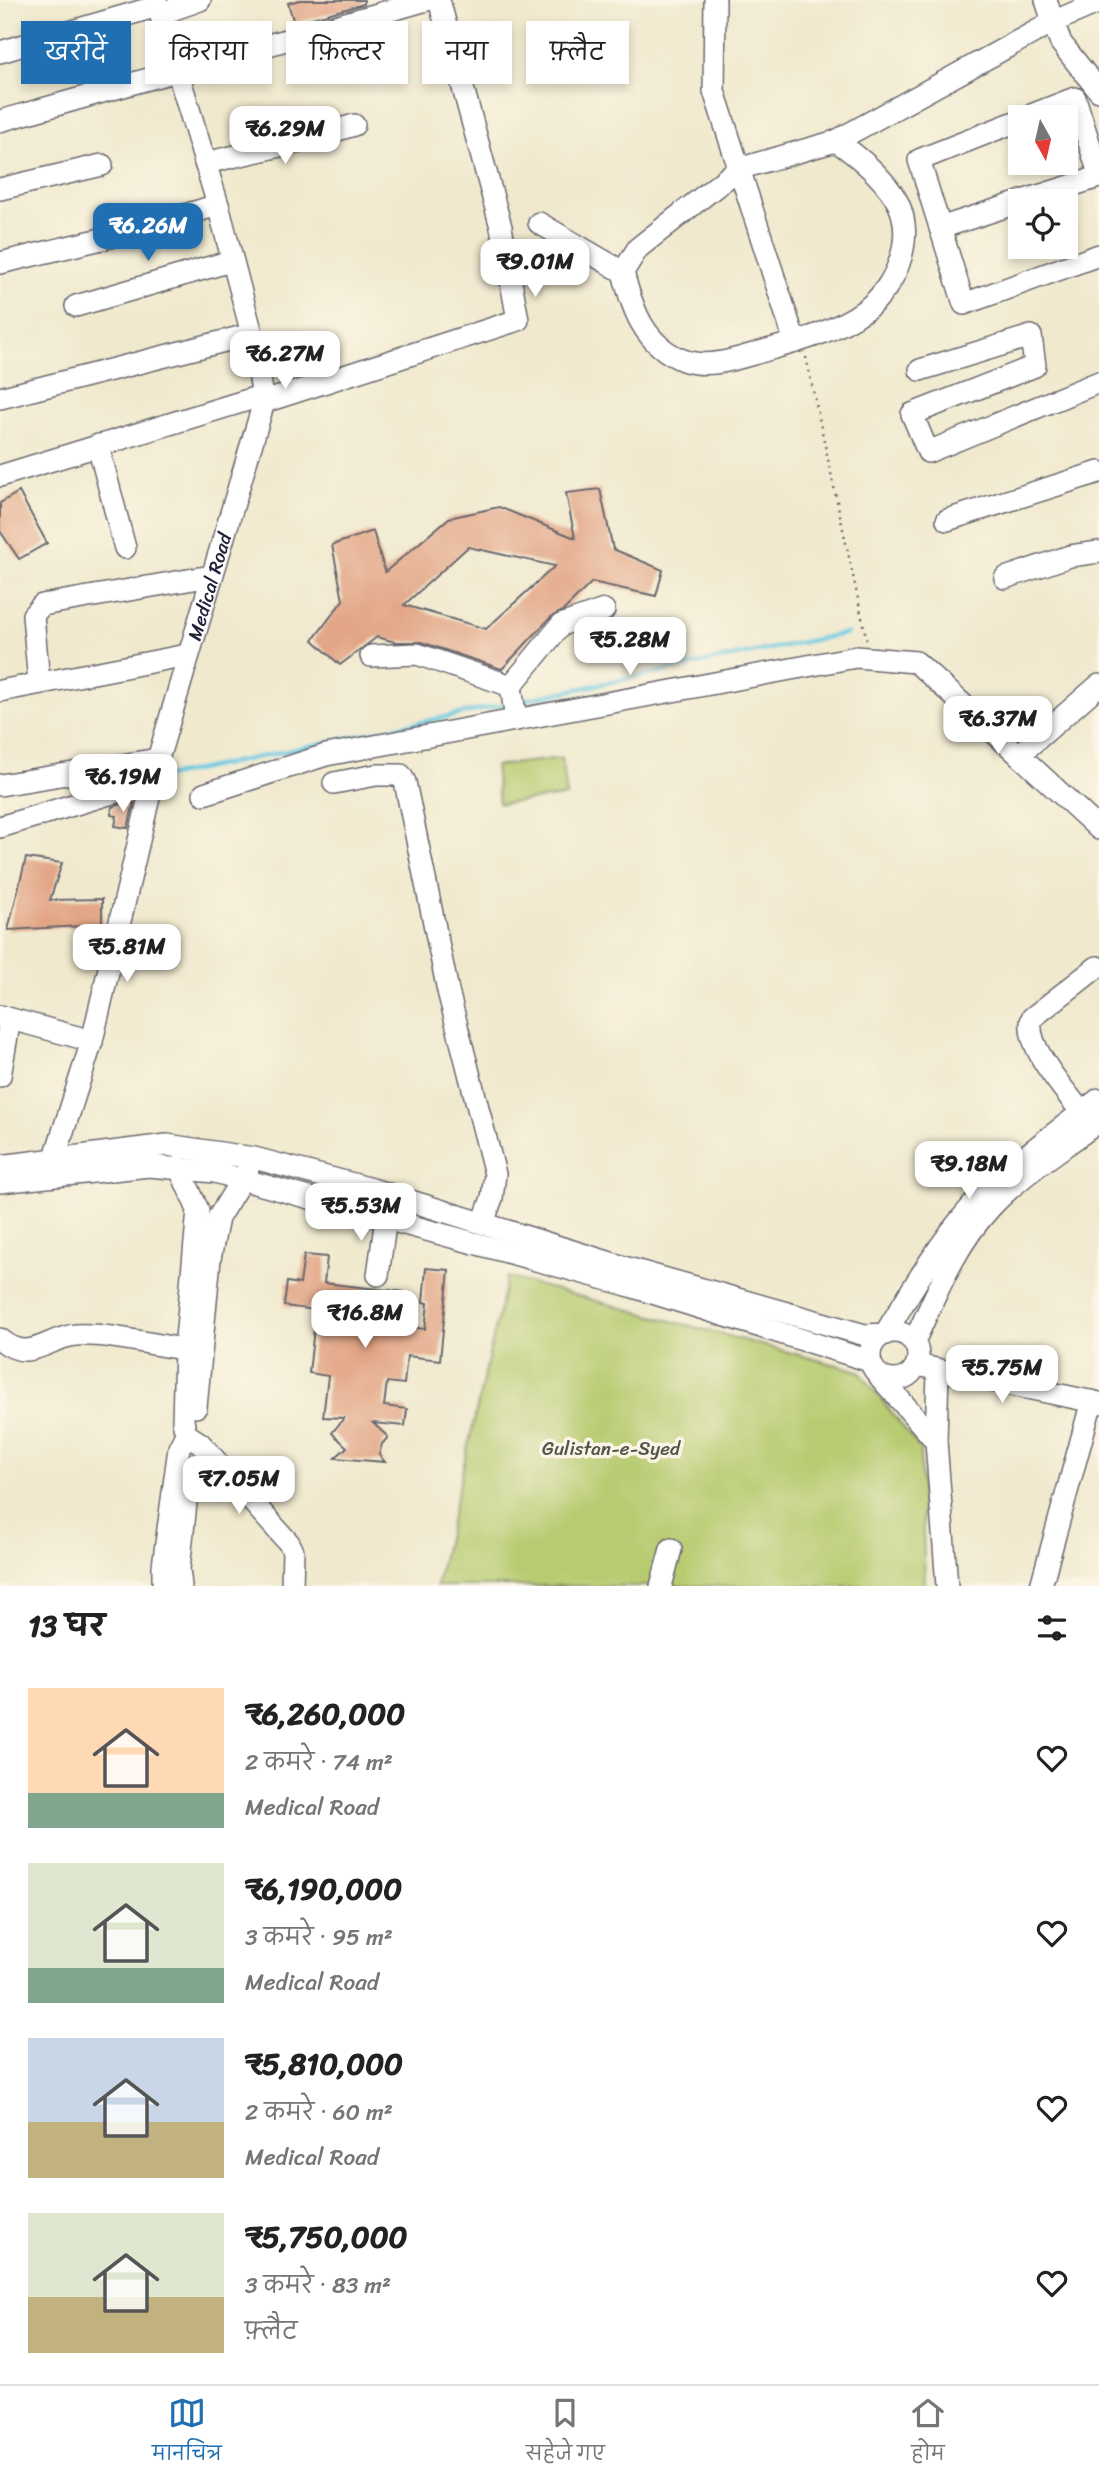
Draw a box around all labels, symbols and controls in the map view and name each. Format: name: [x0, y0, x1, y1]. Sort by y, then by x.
chip: खरीदें: [21, 21, 131, 84]
chip: किराया: [145, 21, 272, 84]
chip: फ़िल्टर: [286, 21, 408, 84]
chip: नया: [422, 21, 512, 84]
chip: फ़्लैट: [526, 21, 629, 84]
north arrow: [1008, 105, 1078, 175]
map controls: [1008, 105, 1078, 259]
pin: ₹6.29M: [228, 106, 342, 166]
text: ₹6.29M: [245, 108, 325, 149]
button: locate: [1008, 189, 1078, 259]
pin: ₹6.26M: [91, 204, 205, 263]
text: ₹6.26M: [109, 205, 187, 246]
pin: ₹9.01M: [478, 240, 592, 299]
text: ₹9.01M: [496, 241, 574, 282]
pin: ₹6.27M: [228, 332, 342, 391]
text: ₹6.27M: [246, 333, 324, 374]
street label: Medical Road: [178, 527, 241, 645]
pin: ₹5.28M: [573, 618, 687, 677]
text: ₹5.28M: [590, 619, 670, 660]
pin: ₹6.37M: [941, 696, 1055, 756]
text: ₹6.37M: [959, 698, 1037, 739]
pin: ₹6.19M: [66, 754, 180, 814]
text: ₹6.19M: [85, 756, 161, 797]
pin: ₹5.81M: [70, 925, 184, 984]
text: ₹5.81M: [89, 926, 165, 967]
pin: ₹9.18M: [912, 1142, 1026, 1201]
text: ₹9.18M: [931, 1143, 1007, 1184]
pin: ₹5.53M: [304, 1184, 418, 1243]
text: ₹5.53M: [321, 1185, 401, 1226]
pin: ₹16.8M: [308, 1290, 422, 1350]
text: ₹16.8M: [327, 1292, 403, 1333]
pin: ₹5.75M: [945, 1346, 1059, 1405]
text: ₹5.75M: [962, 1347, 1042, 1388]
park label: Gulistan-e-Syed: [542, 1432, 682, 1465]
pin: ₹7.05M: [182, 1456, 296, 1516]
text: ₹7.05M: [199, 1458, 279, 1499]
text: 13 घर: [28, 1599, 105, 1653]
icon: filters: [1033, 1609, 1071, 1647]
text: ₹6,260,000: [245, 1687, 405, 1741]
icon: home: [84, 1716, 168, 1800]
icon: heart: [1033, 1739, 1071, 1777]
text: 2 कमरे · 74 m²: [245, 1742, 393, 1783]
text: Medical Road: [245, 1787, 379, 1828]
text: ₹6,190,000: [245, 1862, 402, 1916]
icon: home: [84, 1891, 168, 1975]
icon: heart: [1033, 1914, 1071, 1952]
text: 3 कमरे · 95 m²: [245, 1917, 393, 1958]
text: Medical Road: [245, 1962, 379, 2003]
text: ₹5,810,000: [245, 2037, 403, 2091]
icon: home: [84, 2066, 168, 2150]
icon: heart: [1033, 2089, 1071, 2127]
text: 2 कमरे · 60 m²: [245, 2092, 393, 2133]
text: Medical Road: [245, 2137, 379, 2178]
text: ₹5,750,000: [245, 2210, 408, 2264]
icon: home: [84, 2241, 168, 2325]
icon: heart: [1033, 2264, 1071, 2302]
text: 3 कमरे · 83 m²: [245, 2265, 391, 2306]
text: फ़्लैट: [245, 2311, 297, 2352]
tab: मानचित्र: [152, 2394, 222, 2474]
tab: सहेजे गए: [526, 2394, 605, 2474]
tab: होम: [909, 2394, 947, 2474]

